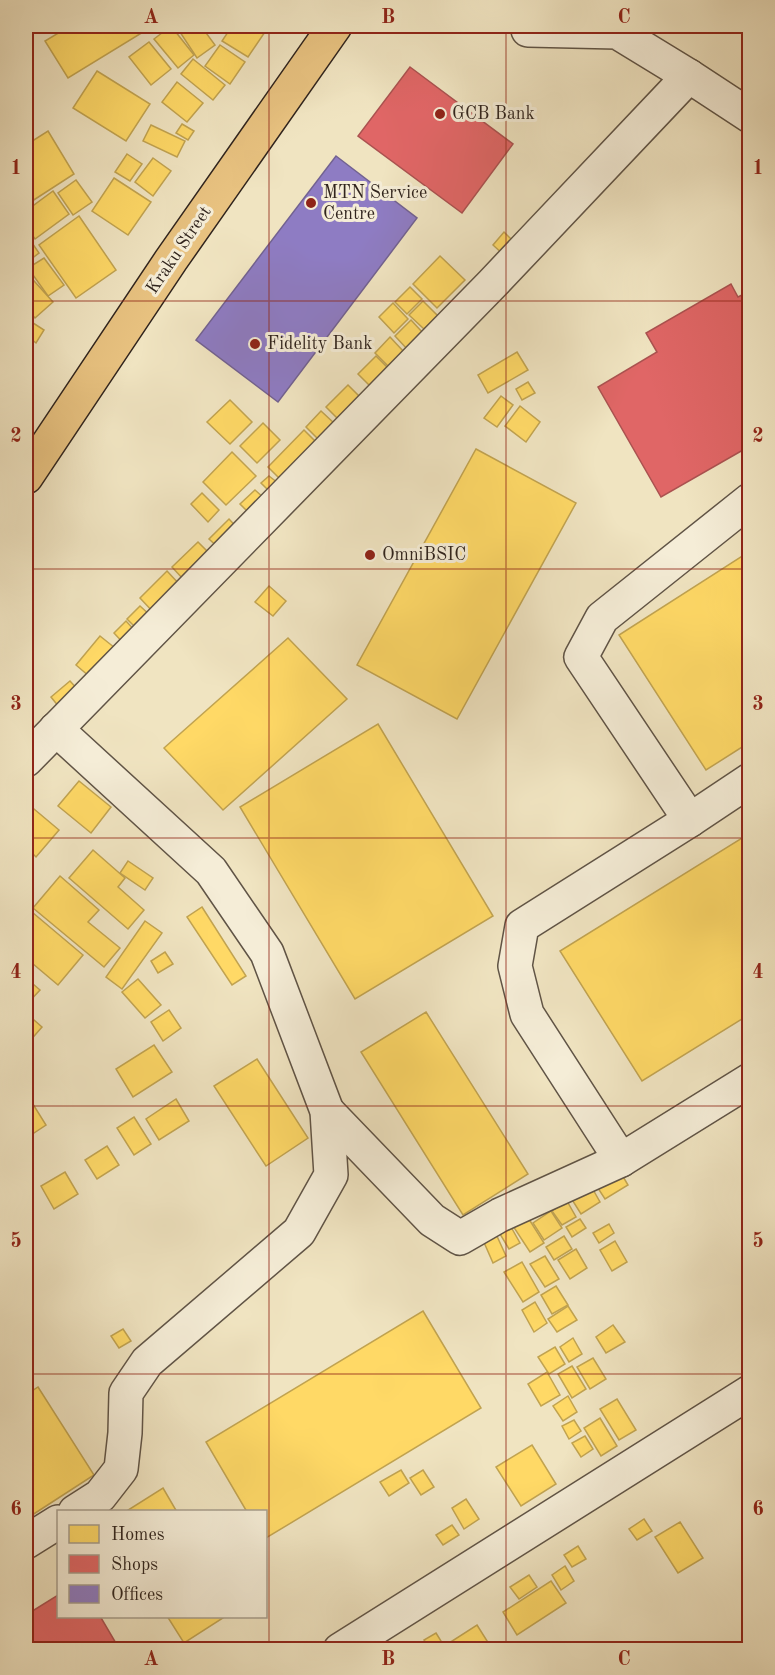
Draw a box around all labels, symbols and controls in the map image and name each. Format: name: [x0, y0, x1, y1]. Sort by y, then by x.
text: A: [143, 8, 159, 28]
text: B: [381, 8, 395, 28]
text: C: [617, 8, 631, 28]
place label: GCB Bank: [452, 105, 535, 123]
marker: GCB Bank: [433, 107, 447, 121]
text: 1: [10, 159, 22, 179]
text: 1: [752, 159, 764, 179]
place label: MTN Service Centre: [323, 184, 427, 223]
marker: MTN Service Centre: [304, 196, 318, 210]
street label: Kraku Street: [143, 203, 215, 297]
place label: Fidelity Bank: [267, 335, 373, 353]
marker: Fidelity Bank: [248, 337, 262, 351]
text: 2: [10, 427, 22, 447]
text: 2: [752, 427, 764, 447]
place label: OmniBSIC: [382, 546, 466, 564]
marker: OmniBSIC: [363, 548, 377, 562]
text: 3: [10, 695, 22, 715]
text: 3: [752, 695, 764, 715]
text: 4: [10, 963, 22, 983]
text: 4: [752, 963, 764, 983]
text: 5: [10, 1231, 22, 1252]
text: 5: [752, 1231, 764, 1252]
text: 6: [10, 1500, 22, 1520]
text: 6: [752, 1500, 764, 1520]
legend: [57, 1510, 267, 1618]
text: Homes: [111, 1526, 165, 1544]
text: Shops: [111, 1556, 158, 1574]
text: Offices: [111, 1586, 163, 1604]
text: A: [143, 1650, 159, 1670]
text: B: [381, 1650, 395, 1670]
text: C: [617, 1650, 631, 1670]

